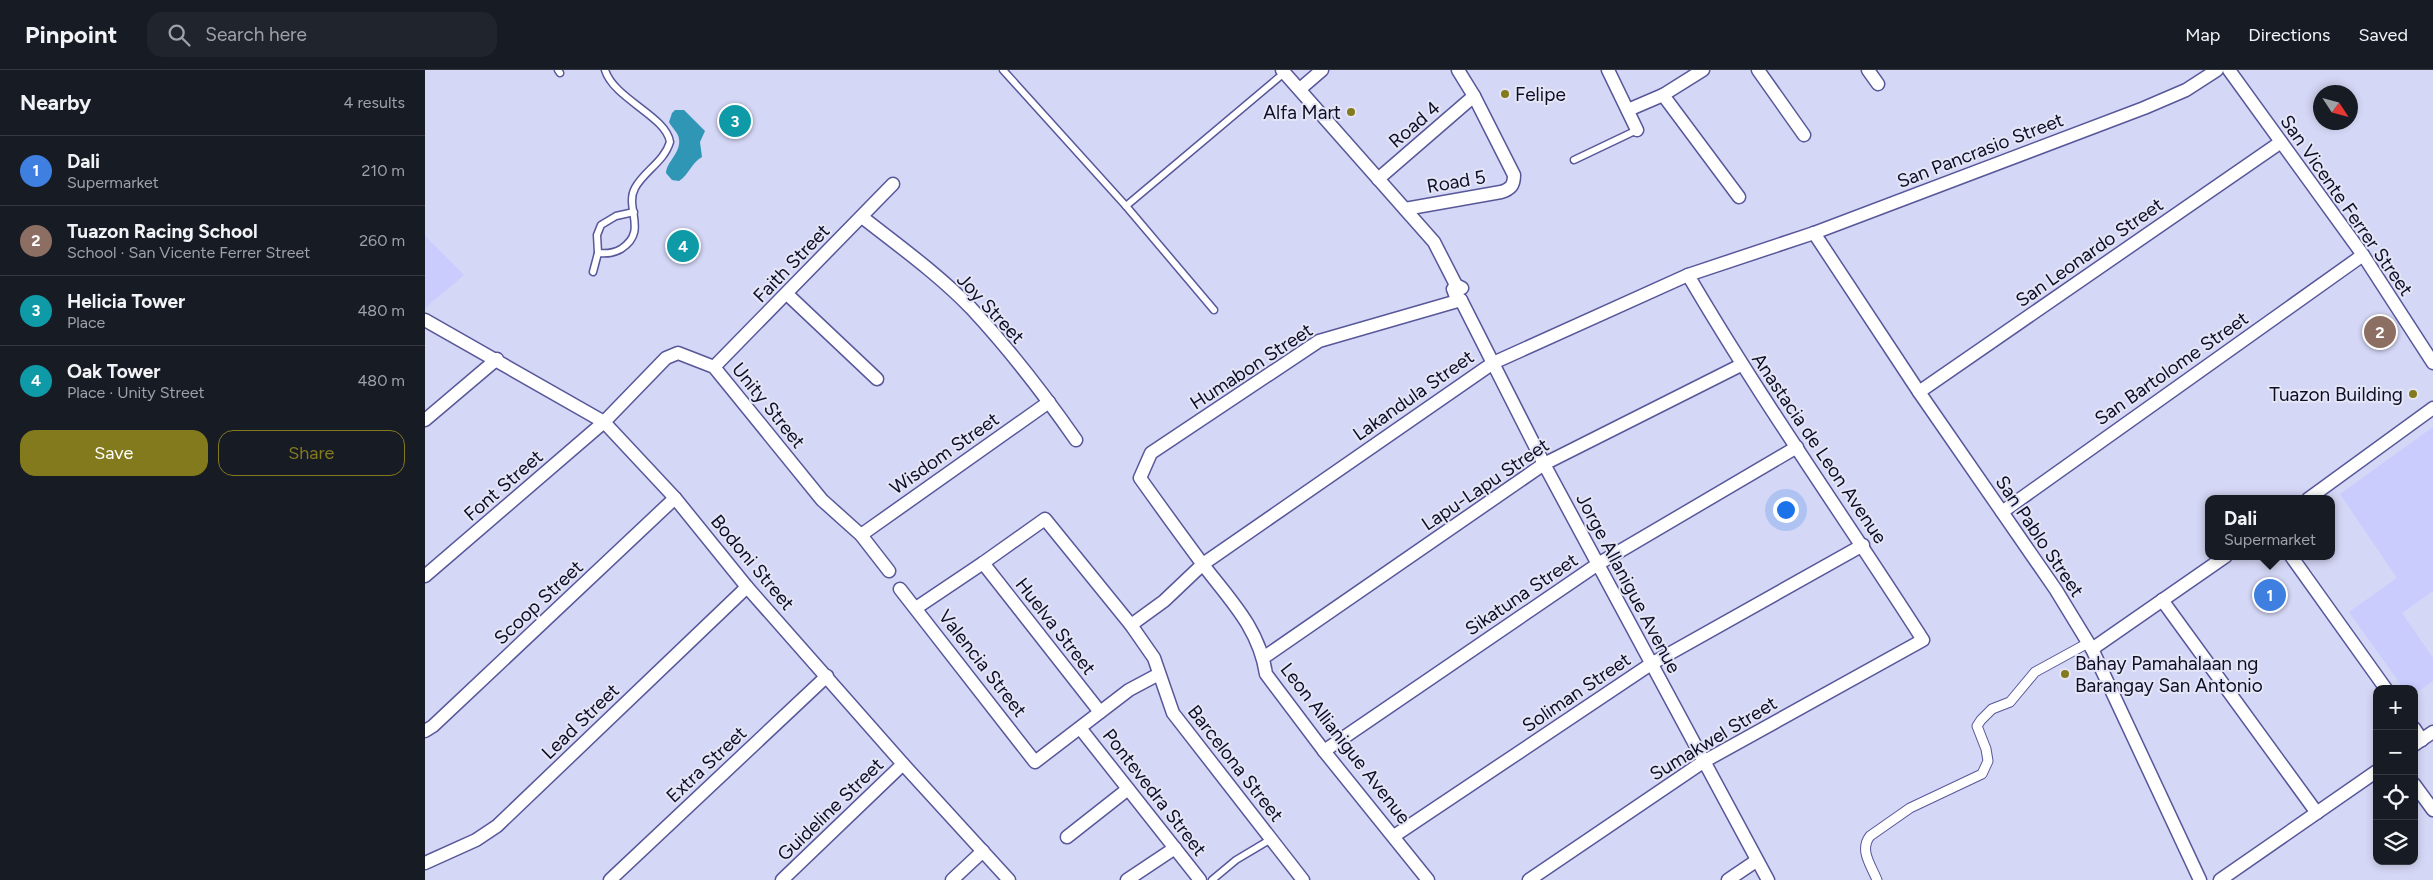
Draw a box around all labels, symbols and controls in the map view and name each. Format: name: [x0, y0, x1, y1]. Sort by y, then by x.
search box: [147, 12, 497, 57]
text: Pinpoint: [25, 20, 117, 49]
icon: search: [165, 21, 193, 49]
text: Search here: [205, 23, 307, 46]
text: Map: [2185, 24, 2220, 46]
text: Directions: [2248, 24, 2330, 46]
text: Saved: [2358, 24, 2408, 46]
place label: Felipe: [1515, 83, 1566, 106]
north arrow: [2313, 85, 2358, 130]
marker: Felipe: [1499, 88, 1511, 100]
text: Nearby: [20, 90, 91, 115]
text: 4 results: [344, 93, 405, 112]
street label: Road 4: [1384, 96, 1445, 153]
place label: Alfa Mart: [1263, 101, 1341, 124]
pin: 3: [719, 102, 751, 140]
marker: Alfa Mart: [1345, 106, 1357, 118]
street label: San Pancrasio Street: [1894, 108, 2067, 193]
street label: San Vicente Ferrer Street: [2275, 110, 2418, 300]
text: Dali: [67, 150, 100, 173]
text: 1: [33, 161, 39, 180]
text: 210 m: [362, 161, 405, 180]
street label: Road 5: [1425, 165, 1487, 198]
text: Supermarket: [67, 173, 159, 192]
street label: San Leonardo Street: [2011, 193, 2167, 312]
street label: Faith Street: [748, 219, 834, 307]
text: Tuazon Racing School: [67, 220, 258, 243]
pin: 4: [667, 227, 699, 265]
text: 2: [31, 231, 41, 250]
text: 260 m: [359, 231, 405, 250]
text: School · San Vicente Ferrer Street: [67, 243, 310, 262]
street label: Joy Street: [952, 268, 1029, 349]
text: Helicia Tower: [67, 290, 185, 313]
text: 3: [32, 301, 40, 320]
text: 480 m: [357, 301, 405, 320]
street label: San Bartolome Street: [2090, 307, 2252, 430]
text: Place: [67, 313, 105, 332]
pin: 2: [2364, 313, 2396, 351]
street label: Humabon Street: [1186, 318, 1317, 415]
street label: Lakandula Street: [1348, 345, 1478, 446]
street label: Anastacia de Leon Avenue: [1747, 349, 1892, 548]
street label: Unity Street: [727, 358, 810, 453]
text: Oak Tower: [67, 360, 161, 383]
text: 4: [31, 371, 41, 390]
text: 480 m: [357, 371, 405, 390]
text: Place · Unity Street: [67, 383, 204, 402]
place label: Tuazon Building: [2269, 383, 2403, 406]
marker: Tuazon Building: [2407, 388, 2419, 400]
street label: Wisdom Street: [885, 407, 1003, 499]
button: Save: [20, 430, 208, 476]
button: Share: [218, 430, 405, 476]
street label: Lapu-Lapu Street: [1417, 433, 1553, 536]
street label: Font Street: [459, 445, 547, 526]
street label: San Pablo Street: [1991, 471, 2089, 601]
street label: Jorge Allanigue Avenue: [1571, 489, 1686, 677]
popup: [2205, 495, 2335, 560]
your location: [1773, 497, 1799, 523]
text: Dali: [2224, 507, 2257, 530]
street label: Bodoni Street: [706, 510, 799, 615]
text: Supermarket: [2224, 530, 2316, 549]
street label: Sikatuna Street: [1461, 548, 1582, 641]
street label: Scoop Street: [489, 555, 588, 649]
street label: Huelva Street: [1011, 573, 1101, 679]
pin: 1: [2254, 576, 2286, 614]
street label: Valencia Street: [934, 605, 1032, 721]
street label: Soliman Street: [1518, 648, 1635, 737]
place label: Bahay Pamahalaan ng Barangay San Antonio: [2075, 652, 2263, 697]
street label: Leon Allianigue Avenue: [1276, 658, 1416, 828]
marker: Bahay Pamahalaan ng Barangay San Antonio: [2059, 668, 2071, 680]
street label: Lead Street: [537, 679, 624, 764]
map controls: [2373, 685, 2418, 865]
button: +: [2373, 685, 2418, 730]
street label: Sumakwel Street: [1645, 691, 1781, 785]
street label: Barcelona Street: [1183, 700, 1288, 826]
street label: Extra Street: [661, 721, 751, 807]
street label: Pontevedra Street: [1098, 724, 1211, 860]
button: −: [2373, 730, 2418, 775]
street label: Guideline Street: [773, 753, 888, 866]
button: locate: [2373, 775, 2418, 820]
button: layers: [2373, 820, 2418, 865]

